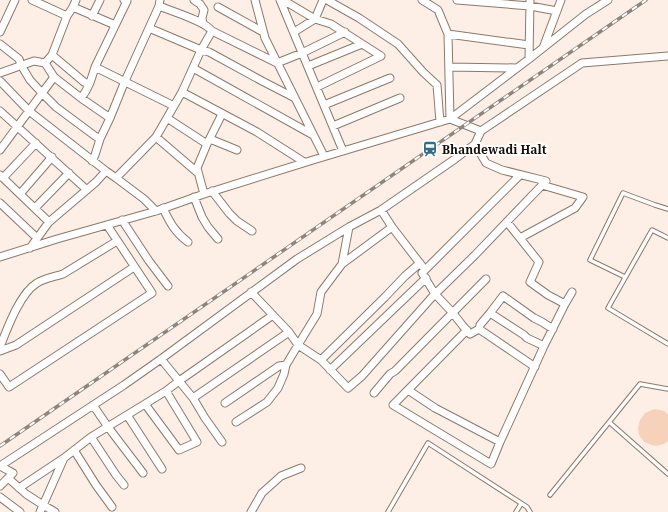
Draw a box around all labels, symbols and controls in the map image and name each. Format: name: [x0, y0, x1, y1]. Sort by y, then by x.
station icon: Bhandewadi Halt: [421, 140, 439, 158]
place label: Bhandewadi Halt: [442, 141, 547, 158]

